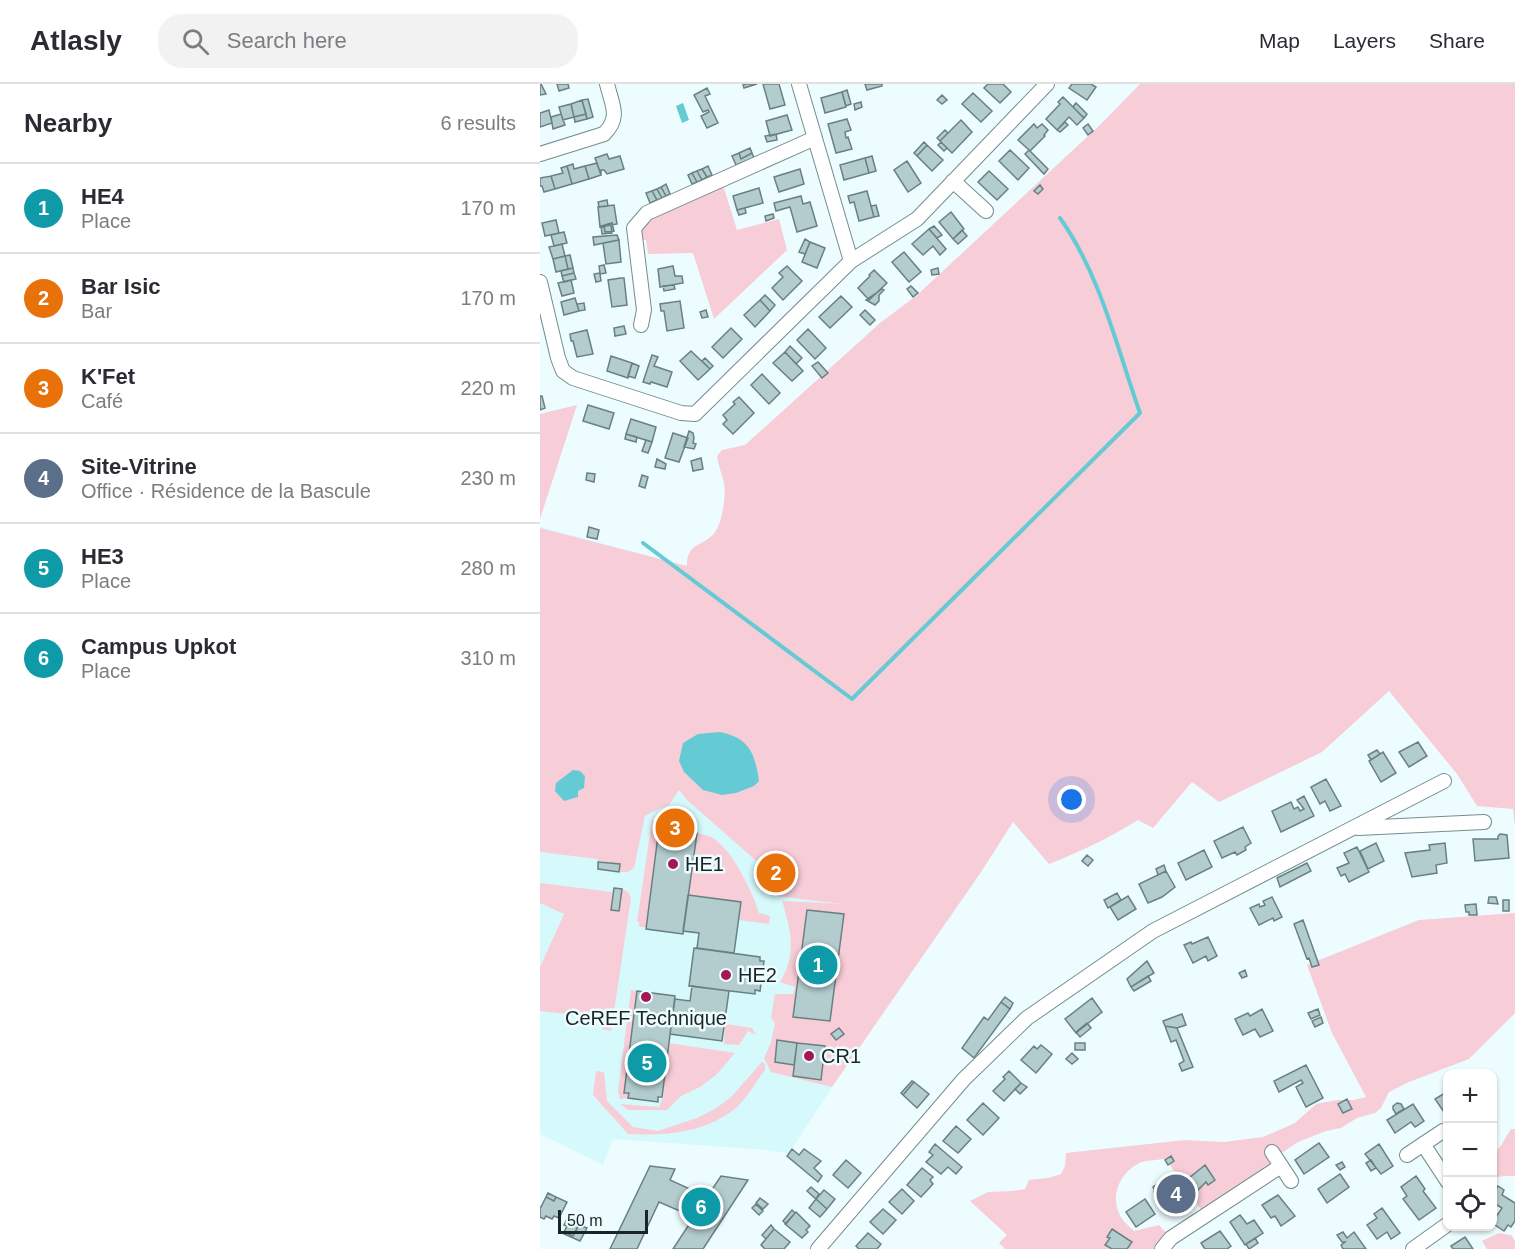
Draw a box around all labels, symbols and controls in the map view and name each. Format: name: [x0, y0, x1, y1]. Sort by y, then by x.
search box: [158, 14, 578, 68]
text: Atlasly: [30, 25, 122, 56]
icon: search: [179, 25, 212, 58]
text: Search here: [227, 28, 347, 53]
text: Map: [1259, 29, 1300, 52]
text: Layers: [1333, 29, 1396, 52]
text: Share: [1429, 29, 1485, 52]
text: Nearby: [24, 108, 112, 138]
text: 6 results: [440, 112, 516, 134]
text: HE4: [81, 184, 124, 209]
text: 1: [38, 197, 49, 219]
text: 170 m: [460, 197, 516, 219]
text: Place: [81, 210, 131, 232]
text: Bar Isic: [81, 274, 161, 299]
text: 2: [38, 287, 49, 309]
text: 170 m: [460, 287, 516, 309]
text: Bar: [81, 300, 112, 322]
text: K'Fet: [81, 364, 135, 389]
text: 3: [38, 377, 49, 399]
text: 220 m: [460, 377, 516, 399]
text: Café: [81, 390, 123, 412]
text: Site-Vitrine: [81, 454, 197, 479]
text: 4: [38, 467, 49, 489]
text: 230 m: [460, 467, 516, 489]
text: Office · Résidence de la Bascule: [81, 480, 371, 502]
text: HE3: [81, 544, 124, 569]
text: 5: [38, 557, 49, 579]
text: 280 m: [460, 557, 516, 579]
text: Place: [81, 570, 131, 592]
text: Campus Upkot: [81, 634, 236, 659]
text: 6: [38, 647, 49, 669]
text: 310 m: [460, 647, 516, 669]
text: Place: [81, 660, 131, 682]
your location: [1057, 785, 1086, 814]
pin: 3: [656, 806, 694, 850]
pin: 2: [756, 850, 796, 896]
place label: HE1: [685, 853, 724, 875]
marker: HE1: [666, 857, 680, 871]
pin: 1: [798, 942, 838, 988]
place label: HE2: [738, 964, 777, 986]
marker: HE2: [719, 968, 733, 982]
marker: CeREF Technique: [639, 990, 653, 1004]
place label: CeREF Technique: [565, 1007, 727, 1029]
pin: 5: [628, 1040, 666, 1086]
place label: CR1: [821, 1045, 861, 1067]
marker: CR1: [802, 1049, 816, 1063]
map controls: [1443, 1069, 1497, 1231]
button: +: [1443, 1069, 1497, 1123]
button: −: [1443, 1123, 1497, 1177]
pin: 4: [1156, 1172, 1196, 1216]
button: locate: [1443, 1177, 1497, 1231]
pin: 6: [682, 1184, 720, 1230]
scale bar: [558, 1207, 648, 1234]
text: 50 m: [567, 1212, 603, 1229]

